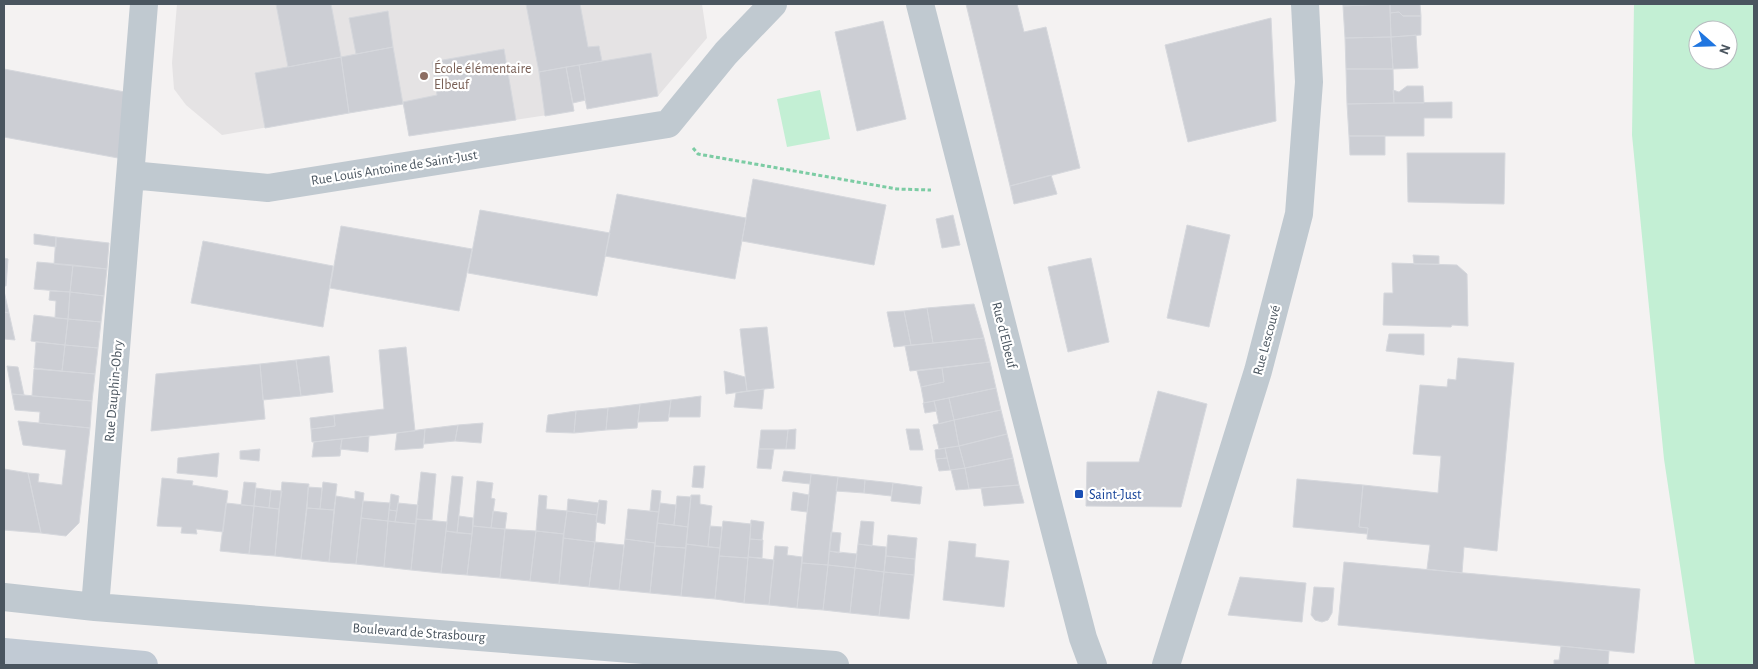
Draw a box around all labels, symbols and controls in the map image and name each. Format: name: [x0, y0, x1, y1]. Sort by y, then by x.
north arrow: [1688, 20, 1738, 70]
text: N: [1716, 42, 1733, 56]
place label: École élémentaire Elbeuf: [434, 59, 531, 92]
marker: École élémentaire Elbeuf: [418, 70, 430, 82]
street label: Rue Louis Antoine de Saint-Just: [310, 148, 479, 188]
street label: Rue d'Elbeuf: [989, 301, 1019, 371]
street label: Rue Lescouvé: [1251, 304, 1283, 377]
street label: Rue Dauphin-Obry: [103, 340, 125, 442]
marker: Saint-Just: [1073, 488, 1085, 500]
place label: Saint-Just: [1089, 488, 1142, 502]
street label: Boulevard de Strasbourg: [352, 621, 486, 645]

